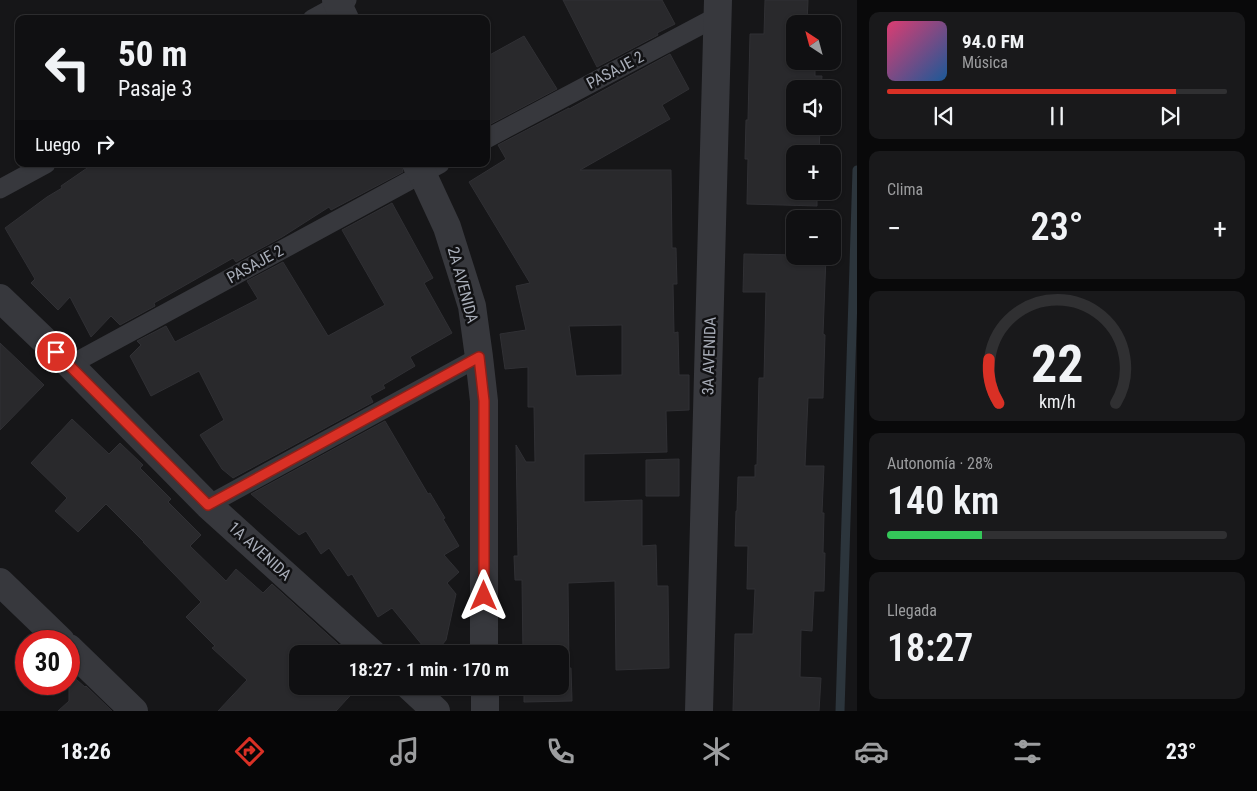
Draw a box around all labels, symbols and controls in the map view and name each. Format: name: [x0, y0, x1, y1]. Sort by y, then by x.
north arrow: [786, 15, 841, 70]
map controls: [786, 15, 841, 265]
text: 94.0 FM: [962, 30, 1024, 53]
text: 50 m: [118, 34, 187, 75]
icon: left: [35, 35, 100, 100]
street label: PASAJE 2: [583, 47, 647, 93]
text: Música: [962, 53, 1008, 72]
text: Pasaje 3: [118, 76, 192, 101]
button: sound: [786, 80, 841, 135]
icon: previous: [930, 102, 958, 130]
icon: pause: [1043, 102, 1071, 130]
icon: next: [1156, 102, 1184, 130]
icon: right: [91, 130, 119, 158]
text: Luego: [35, 133, 81, 156]
button: +: [786, 145, 841, 200]
text: Clima: [887, 180, 923, 199]
text: 23°: [1031, 205, 1083, 249]
button: −: [786, 210, 841, 265]
text: −: [887, 212, 901, 245]
text: +: [1213, 212, 1227, 245]
street label: PASAJE 2: [223, 241, 287, 287]
street label: 2A AVENIDA: [444, 245, 482, 325]
street label: 3A AVENIDA: [698, 317, 720, 395]
pin: [35, 331, 77, 373]
text: 22: [1031, 334, 1083, 395]
icon: arrive: [42, 338, 70, 366]
text: km/h: [1039, 391, 1075, 412]
text: Autonomía · 28%: [887, 454, 993, 473]
text: 140 km: [887, 479, 999, 523]
street label: 1A AVENIDA: [225, 518, 295, 584]
position arrow: [457, 569, 509, 621]
text: Llegada: [887, 601, 937, 620]
text: 18:27: [887, 626, 973, 670]
speed limit sign: 30: [15, 630, 80, 695]
text: 18:27 · 1 min · 170 m: [349, 658, 509, 681]
icon: directions: [232, 734, 267, 769]
icon: music: [387, 734, 422, 769]
icon: phone: [543, 734, 578, 769]
icon: climate: [699, 734, 734, 769]
icon: car: [854, 734, 889, 769]
icon: filters: [1010, 734, 1045, 769]
text: 18:26: [60, 739, 111, 764]
text: 23°: [1166, 739, 1197, 764]

